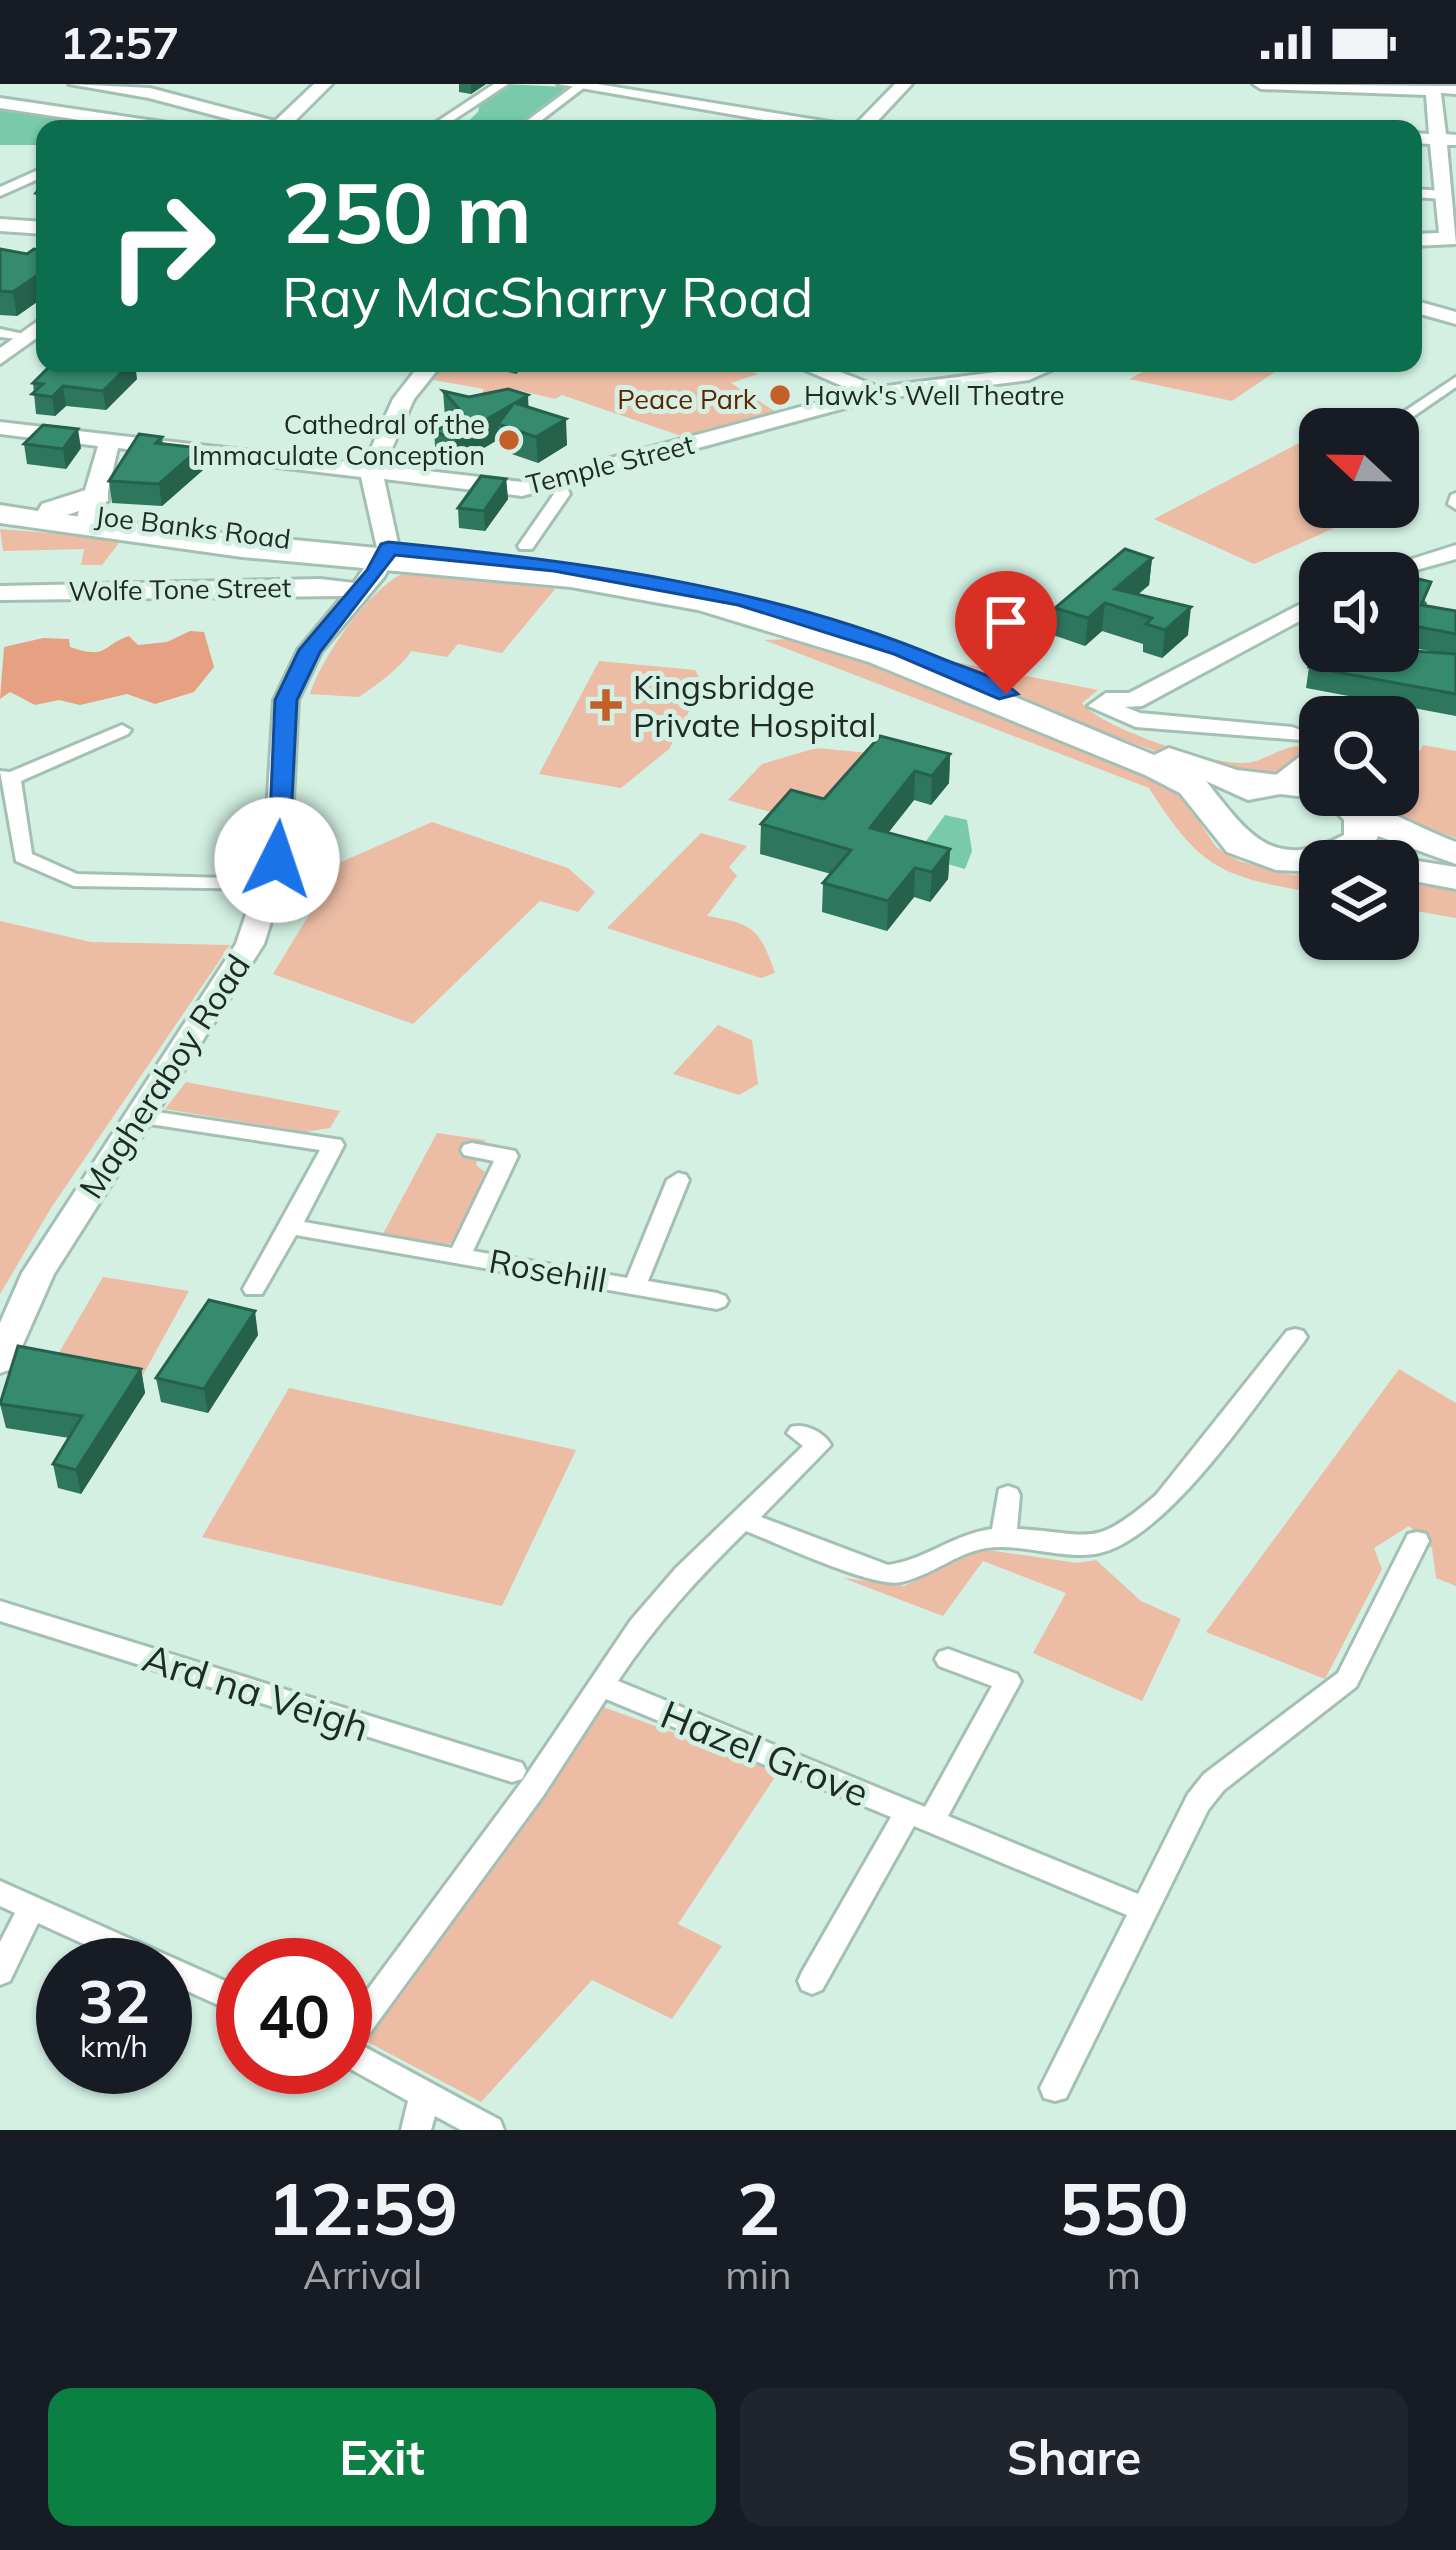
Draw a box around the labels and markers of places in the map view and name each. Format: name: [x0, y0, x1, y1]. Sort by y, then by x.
place label: Hawk's Well Theatre: [804, 378, 1064, 412]
marker: Hawk's Well Theatre: [767, 382, 793, 408]
place label: Cathedral of the Immaculate Conception: [192, 407, 485, 472]
marker: Cathedral of the Immaculate Conception: [496, 427, 522, 453]
pin: [955, 571, 1057, 694]
place label: Kingsbridge Private Hospital: [633, 666, 876, 745]
marker: Kingsbridge Private Hospital: [590, 689, 622, 721]

